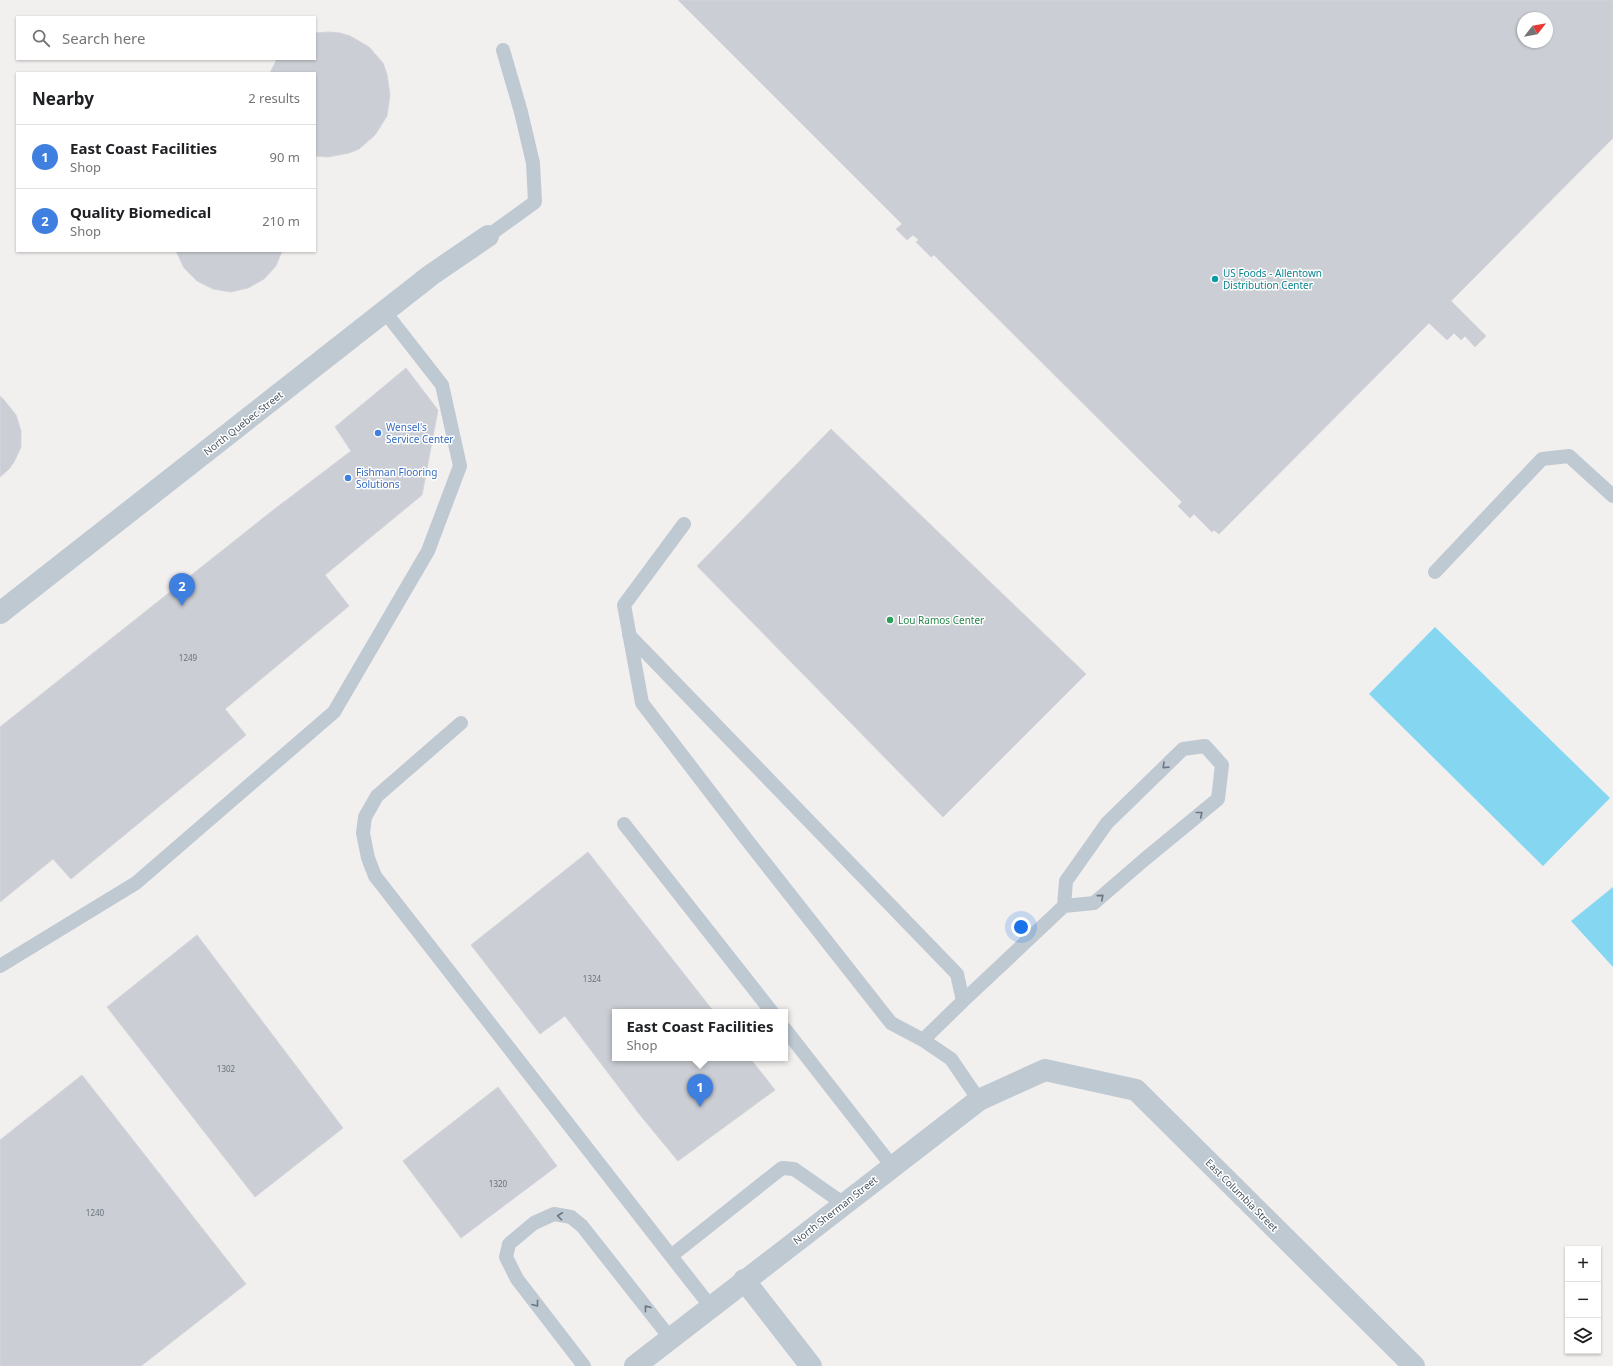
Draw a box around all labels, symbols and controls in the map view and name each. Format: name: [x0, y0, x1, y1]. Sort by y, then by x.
north arrow: [1517, 12, 1553, 48]
search box: [16, 16, 316, 60]
icon: search: [30, 27, 52, 49]
text: Search here: [62, 28, 145, 48]
text: Nearby: [32, 87, 94, 110]
text: 2 results: [248, 89, 300, 107]
text: East Coast Facilities: [70, 138, 217, 158]
text: 1: [41, 148, 49, 166]
text: 90 m: [270, 148, 300, 166]
text: Shop: [70, 158, 101, 176]
text: Quality Biomedical: [70, 202, 211, 222]
text: 2: [41, 212, 49, 230]
text: 210 m: [262, 212, 300, 230]
text: Shop: [70, 222, 101, 240]
place label: US Foods - Allentown Distribution Center: [1223, 266, 1322, 292]
marker: US Foods - Allentown Distribution Center: [1210, 274, 1220, 284]
street label: North Quebec Street: [201, 387, 286, 458]
place label: Wensel's Service Center: [386, 420, 453, 446]
marker: Wensel's Service Center: [373, 428, 383, 438]
place label: Fishman Flooring Solutions: [356, 465, 437, 491]
marker: Fishman Flooring Solutions: [343, 473, 353, 483]
pin: 2: [169, 573, 195, 606]
place label: Lou Ramos Center: [898, 613, 984, 627]
marker: Lou Ramos Center: [885, 615, 895, 625]
house number: 1249: [179, 652, 198, 663]
one-way arrow: [1163, 762, 1170, 769]
one-way arrow: [1196, 811, 1203, 818]
one-way arrow: [1096, 895, 1103, 902]
your location: [1011, 917, 1031, 937]
house number: 1324: [583, 973, 602, 984]
popup: [612, 1009, 788, 1061]
text: East Coast Facilities: [626, 1016, 774, 1036]
text: Shop: [626, 1036, 657, 1054]
house number: 1302: [217, 1063, 236, 1074]
pin: 1: [687, 1074, 713, 1107]
street label: East Columbia Street: [1203, 1156, 1282, 1235]
street label: North Sherman Street: [790, 1172, 880, 1247]
house number: 1320: [489, 1178, 508, 1189]
house number: 1240: [86, 1207, 105, 1218]
one-way arrow: [557, 1211, 563, 1220]
map controls: [1565, 1246, 1601, 1354]
button: +: [1565, 1246, 1601, 1282]
button: −: [1565, 1282, 1601, 1318]
one-way arrow: [532, 1299, 539, 1306]
one-way arrow: [644, 1305, 651, 1313]
button: layers: [1565, 1318, 1601, 1354]

